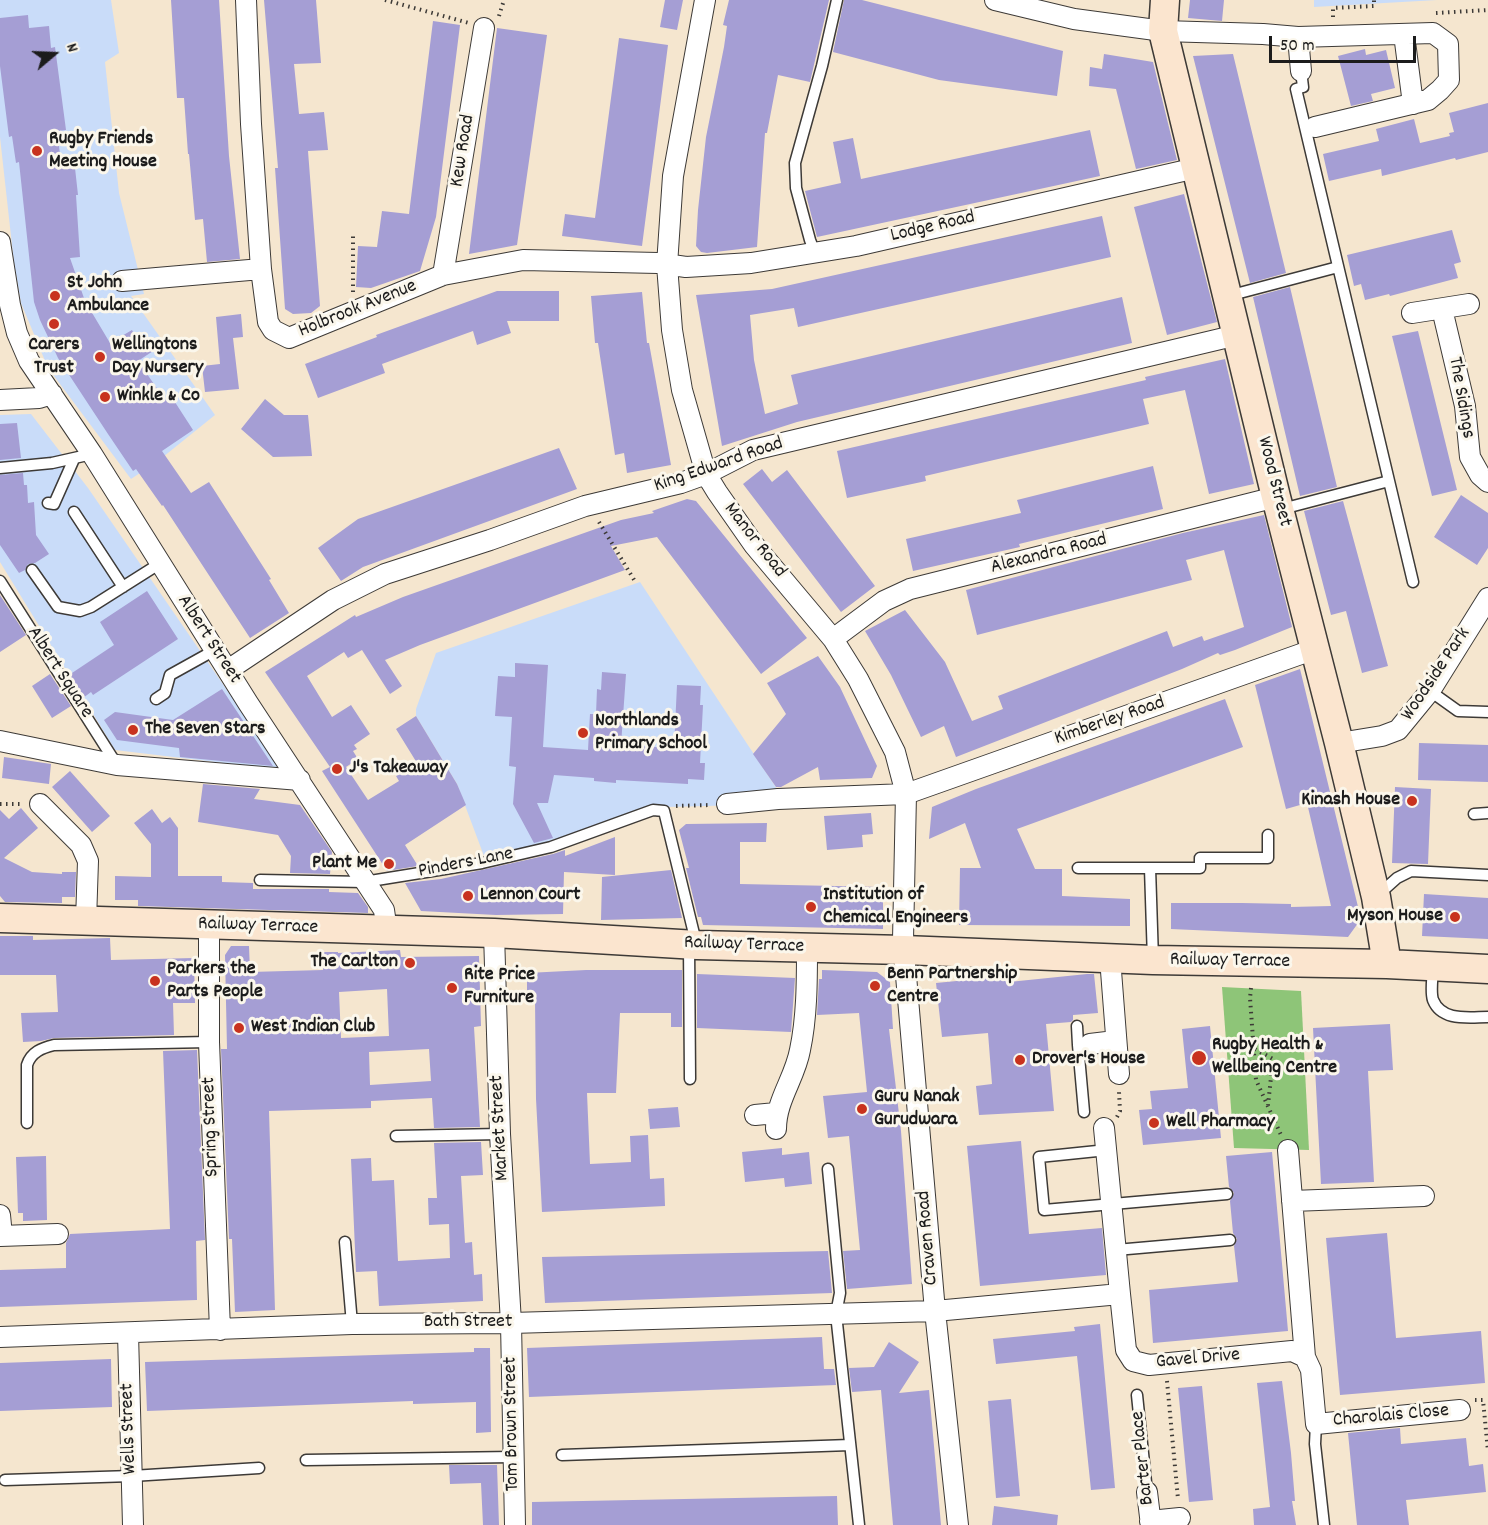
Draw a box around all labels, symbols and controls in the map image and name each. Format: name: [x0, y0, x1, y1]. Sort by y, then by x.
north arrow: [24, 24, 84, 84]
scale bar: [1272, 24, 1419, 62]
text: 50 m: [1280, 34, 1315, 59]
text: N: [59, 40, 84, 55]
street label: Kew Road: [446, 113, 482, 189]
place label: Rugby Friends Meeting House: [49, 128, 157, 175]
marker: Rugby Friends Meeting House: [30, 144, 44, 158]
street label: Lodge Road: [888, 207, 978, 249]
place label: St John Ambulance: [67, 272, 149, 319]
street label: Holbrook Avenue: [295, 275, 421, 345]
marker: St John Ambulance: [48, 289, 62, 303]
marker: Carers Trust: [47, 317, 61, 331]
place label: Carers Trust: [28, 334, 80, 381]
place label: Wellingtons Day Nursery: [112, 334, 203, 381]
marker: Wellingtons Day Nursery: [93, 350, 107, 364]
street label: The Sidings: [1441, 355, 1479, 441]
place label: Winkle & Co: [117, 385, 200, 409]
marker: Winkle & Co: [98, 390, 112, 404]
street label: King Edward Road: [651, 433, 787, 499]
street label: Wood Street: [1250, 435, 1296, 529]
street label: Manor Road: [717, 499, 791, 583]
street label: Alexandra Road: [989, 529, 1109, 581]
street label: Albert Street: [170, 591, 246, 689]
street label: Albert Square: [20, 623, 98, 723]
street label: Woodside Park: [1397, 624, 1477, 726]
street label: Kimberley Road: [1052, 692, 1168, 752]
place label: Northlands Primary School: [595, 710, 707, 757]
place label: The Seven Stars: [145, 718, 266, 742]
marker: The Seven Stars: [126, 723, 140, 737]
marker: Northlands Primary School: [576, 726, 590, 740]
place label: J's Takeaway: [349, 757, 447, 781]
marker: J's Takeaway: [330, 762, 344, 776]
place label: Kinash House: [1301, 789, 1400, 813]
marker: Kinash House: [1405, 794, 1419, 808]
street label: Pinders Lane: [417, 843, 515, 885]
place label: Plant Me: [312, 852, 377, 876]
marker: Plant Me: [382, 857, 396, 871]
place label: Lennon Court: [480, 884, 580, 908]
place label: Institution of Chemical Engineers: [823, 884, 968, 931]
marker: Lennon Court: [461, 889, 475, 903]
marker: Institution of Chemical Engineers: [804, 900, 818, 914]
place label: Myson House: [1347, 905, 1443, 929]
marker: Myson House: [1448, 910, 1462, 924]
street label: Railway Terrace: [197, 913, 319, 941]
street label: Railway Terrace: [683, 932, 805, 960]
street label: Railway Terrace: [1170, 949, 1290, 975]
place label: The Carlton: [311, 951, 398, 975]
marker: The Carlton: [403, 956, 417, 970]
place label: Parkers the Parts People: [167, 958, 263, 1005]
place label: Benn Partnership Centre: [887, 963, 1018, 1010]
place label: Rite Price Furniture: [464, 964, 535, 1011]
marker: Parkers the Parts People: [148, 974, 162, 988]
marker: Benn Partnership Centre: [868, 979, 882, 993]
marker: Rite Price Furniture: [445, 981, 459, 995]
place label: West Indian Club: [251, 1016, 375, 1040]
marker: West Indian Club: [232, 1021, 246, 1035]
place label: Rugby Health & Wellbeing Centre: [1212, 1034, 1337, 1081]
place label: Drover's House: [1032, 1048, 1145, 1072]
marker: Rugby Health & Wellbeing Centre: [1190, 1049, 1208, 1067]
marker: Drover's House: [1013, 1053, 1027, 1067]
street label: Market Street: [486, 1074, 516, 1182]
street label: Spring Street: [198, 1076, 226, 1178]
place label: Guru Nanak Gurudwara: [874, 1086, 959, 1133]
marker: Guru Nanak Gurudwara: [855, 1102, 869, 1116]
place label: Well Pharmacy: [1166, 1111, 1275, 1135]
marker: Well Pharmacy: [1147, 1116, 1161, 1130]
street label: Craven Road: [913, 1190, 945, 1286]
street label: Bath Street: [424, 1311, 512, 1335]
street label: Gavel Drive: [1155, 1344, 1241, 1376]
street label: Tom Brown Street: [500, 1357, 526, 1491]
street label: Wells Street: [116, 1383, 144, 1475]
street label: Charolais Close: [1332, 1400, 1450, 1434]
street label: Barter Place: [1127, 1410, 1161, 1506]

